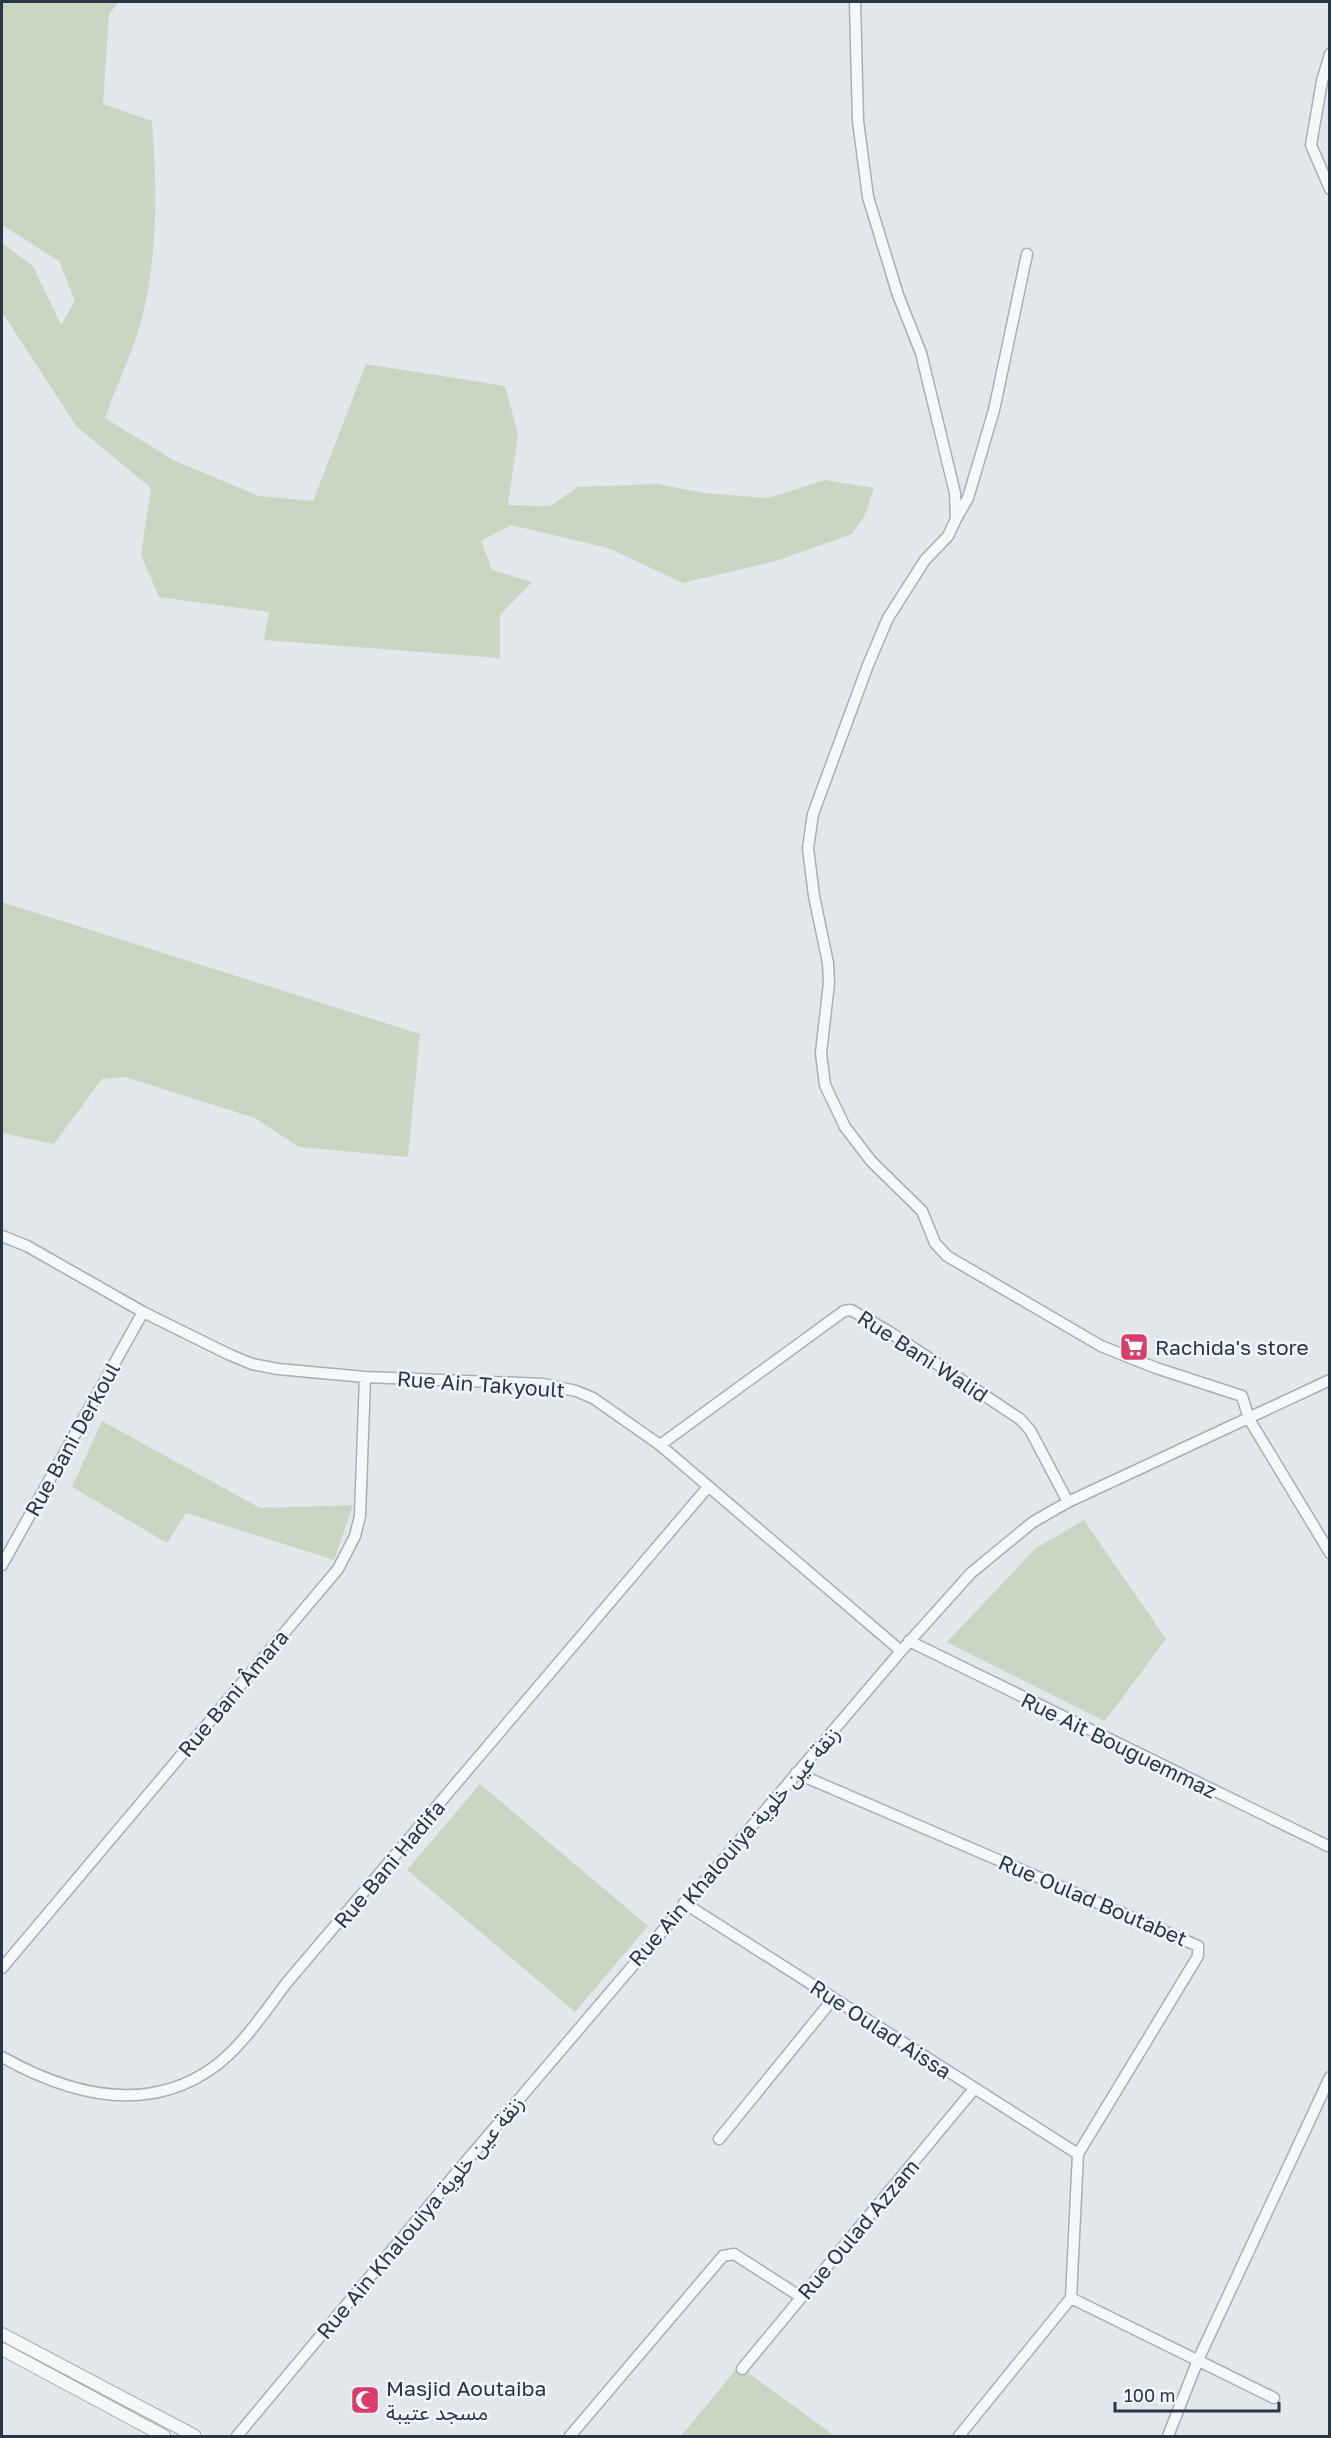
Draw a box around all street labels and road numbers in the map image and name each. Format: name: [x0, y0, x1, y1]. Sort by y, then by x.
street label: Rue Bani Walid: [853, 1304, 993, 1408]
street label: Rue Bani Derkoul: [19, 1357, 125, 1521]
street label: Rue Ain Takyoult: [396, 1365, 566, 1403]
street label: Rue Bani Âmara: [172, 1624, 294, 1762]
street label: Rue Ait Bouguemmaz: [1017, 1686, 1221, 1804]
street label: Rue Ain Khalouiya زنقة عين خلوية: [623, 1721, 845, 1971]
street label: Rue Bani Hadifa: [328, 1795, 450, 1933]
street label: Rue Oulad Boutabet: [995, 1849, 1191, 1951]
street label: Rue Oulad Aissa: [806, 1974, 956, 2084]
street label: Rue Ain Khalouiya زنقة عين خلوية: [311, 2090, 529, 2344]
street label: Rue Oulad Azzam: [792, 2153, 924, 2305]

